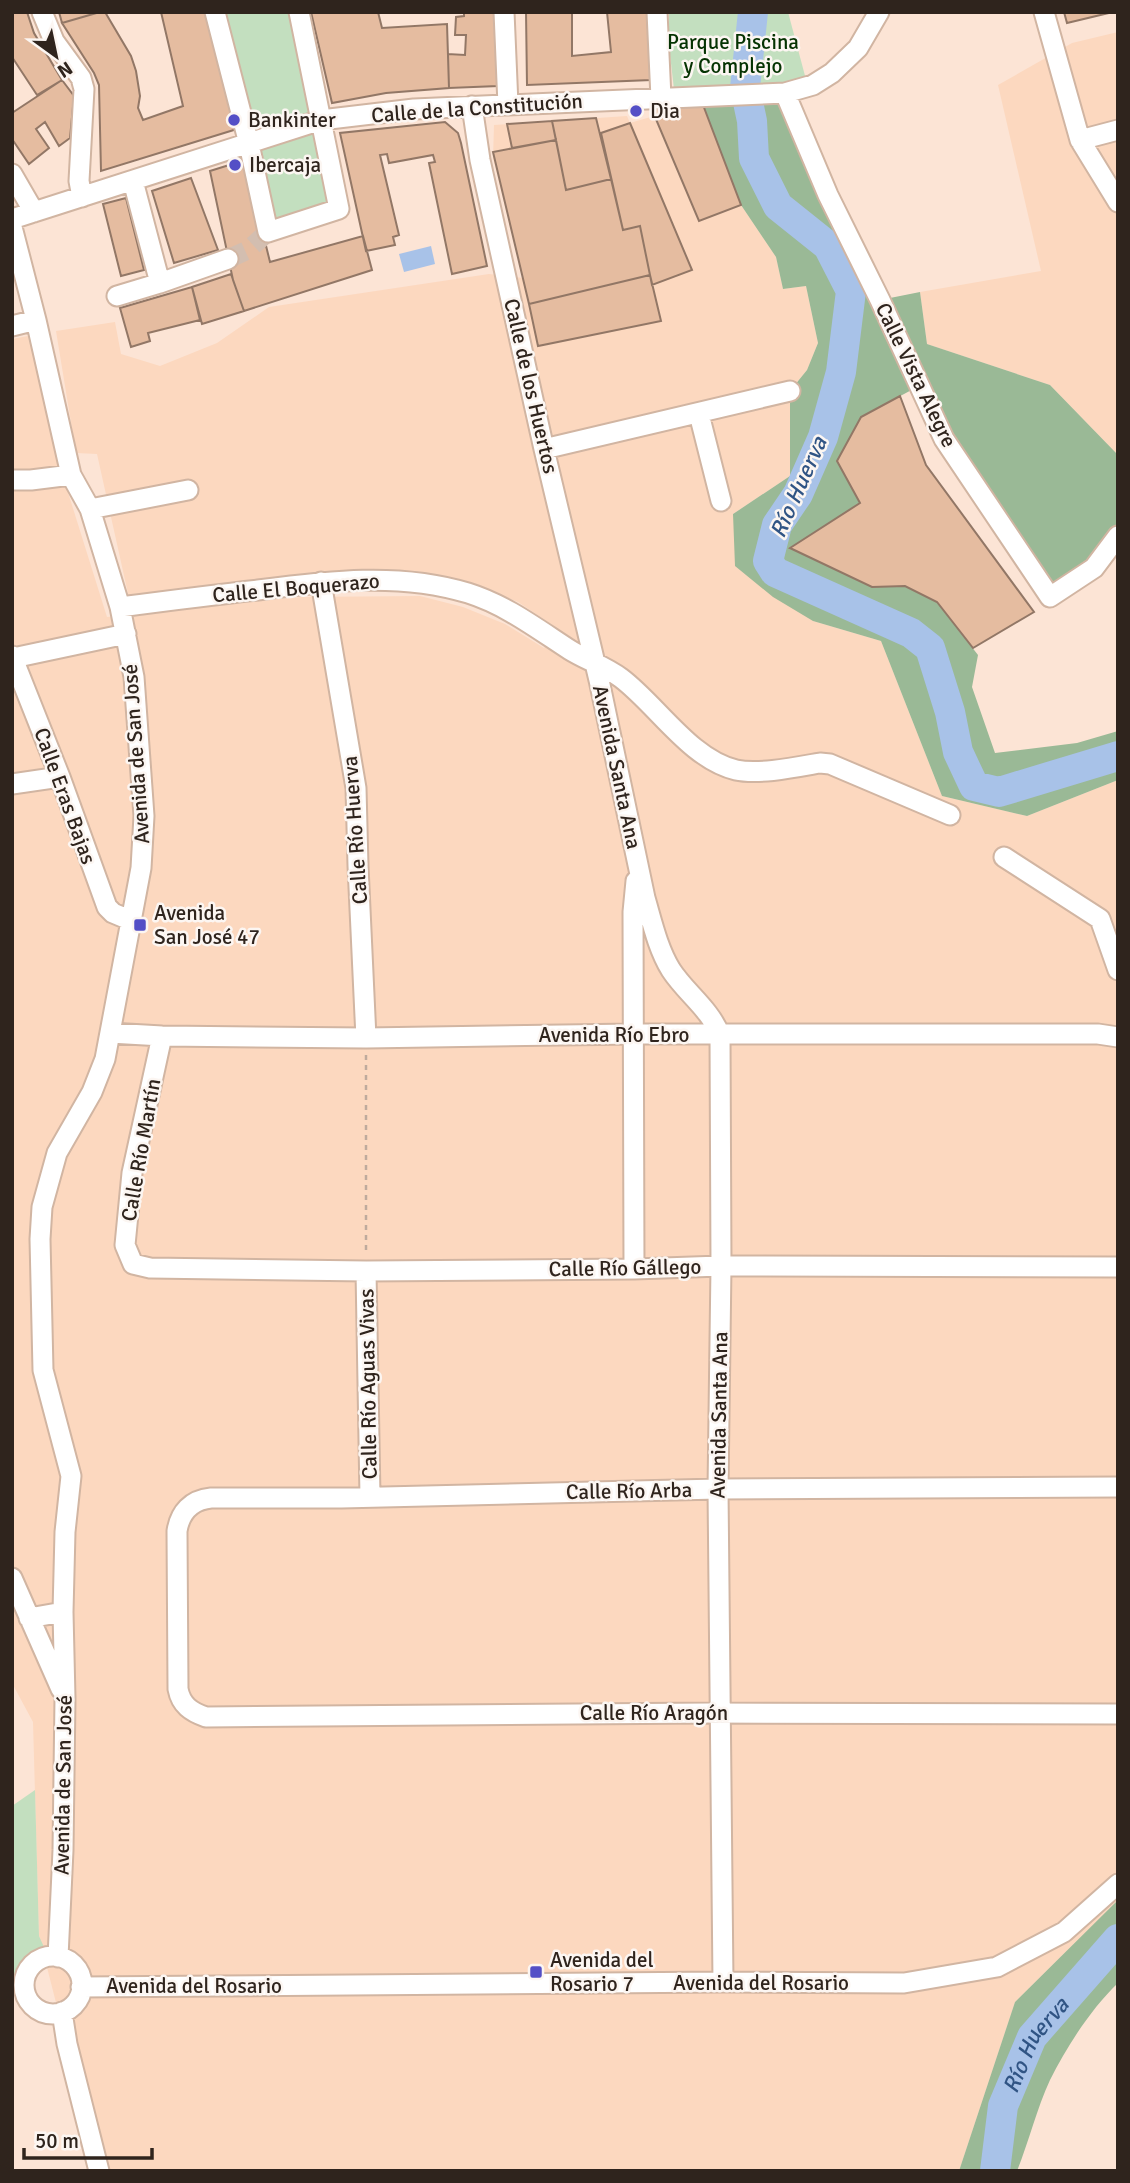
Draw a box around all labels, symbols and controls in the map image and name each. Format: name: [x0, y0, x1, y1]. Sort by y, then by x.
north arrow: [21, 21, 91, 91]
park label: Parque Piscina y Complejo: [667, 29, 799, 79]
text: N: [53, 56, 77, 83]
street label: Calle de la Constitución: [370, 88, 584, 128]
place label: Dia: [650, 98, 680, 124]
marker: Dia: [628, 103, 644, 119]
place label: Bankinter: [248, 107, 336, 133]
marker: Bankinter: [226, 112, 242, 128]
place label: Ibercaja: [249, 152, 321, 178]
marker: Ibercaja: [227, 157, 243, 173]
street label: Calle de los Huertos: [498, 296, 564, 476]
street label: Calle Vista Alegre: [870, 298, 962, 452]
water label: Río Huerva: [763, 431, 834, 542]
street label: Calle El Boquerazo: [211, 568, 381, 608]
street label: Avenida de San José: [117, 663, 155, 845]
street label: Avenida Santa Ana: [587, 683, 647, 851]
street label: Calle Eras Bajas: [28, 724, 102, 868]
street label: Calle Río Huerva: [337, 755, 373, 905]
place label: Avenida San José 47: [154, 900, 260, 950]
marker: Avenida San José 47: [132, 917, 148, 933]
street label: Avenida Río Ebro: [539, 1022, 689, 1048]
street label: Calle Río Martín: [116, 1077, 166, 1223]
street label: Calle Río Gállego: [548, 1254, 702, 1282]
street label: Calle Río Aguas Vivas: [353, 1288, 383, 1480]
street label: Avenida Santa Ana: [705, 1331, 733, 1499]
street label: Calle Río Arba: [566, 1477, 692, 1505]
street label: Avenida de San José: [48, 1695, 78, 1875]
street label: Calle Río Aragón: [580, 1700, 728, 1726]
place label: Avenida del Rosario 7: [550, 1947, 654, 1997]
marker: Avenida del Rosario 7: [528, 1964, 544, 1980]
street label: Avenida del Rosario: [673, 1970, 849, 1996]
street label: Avenida del Rosario: [106, 1973, 282, 1999]
water label: Río Huerva: [996, 1990, 1076, 2097]
scale bar: [24, 2116, 152, 2160]
text: 50 m: [35, 2128, 79, 2154]

